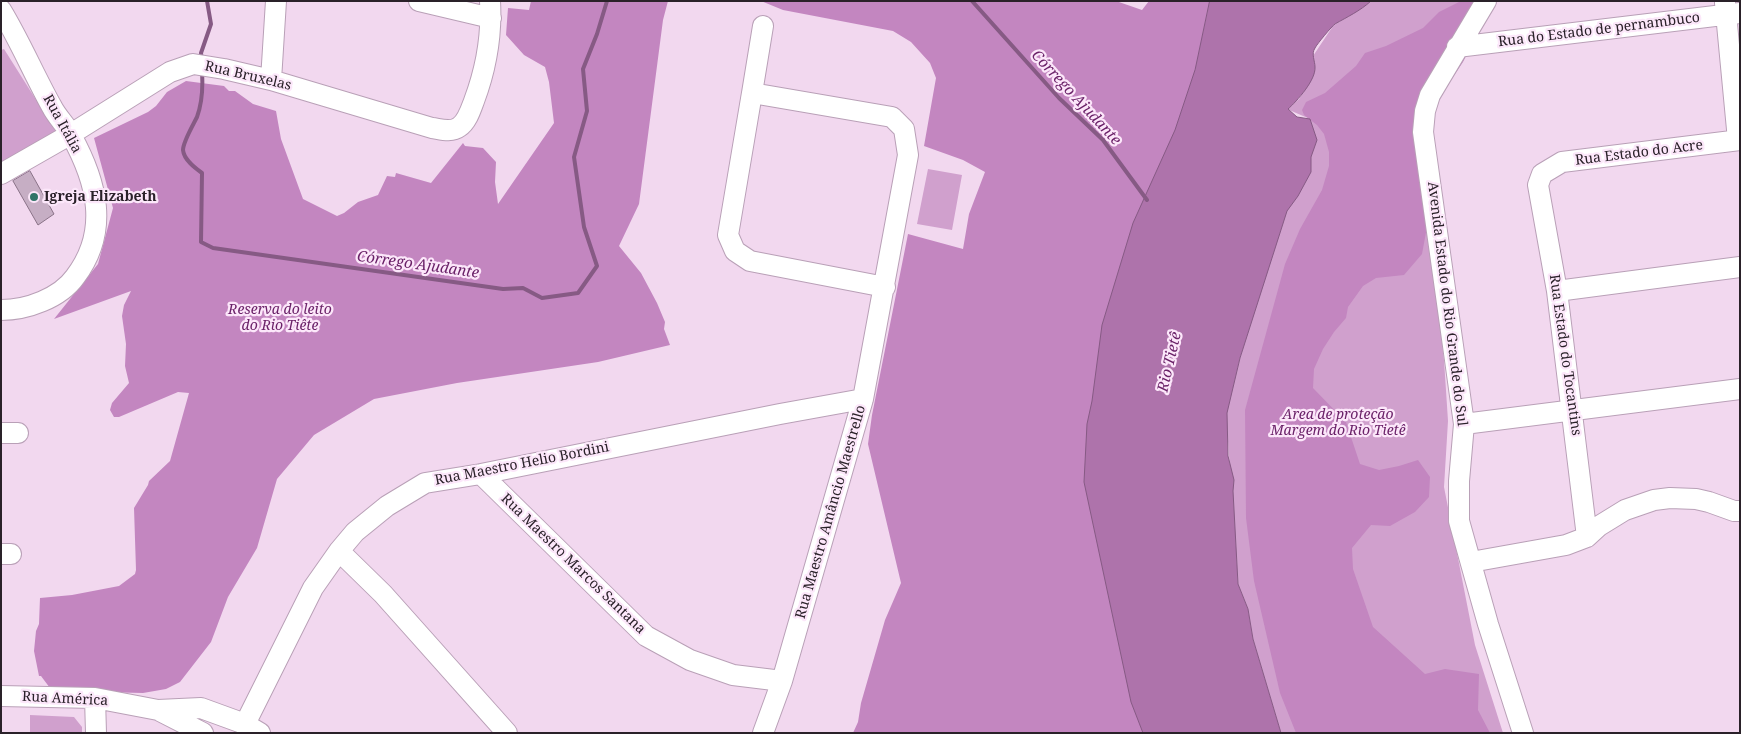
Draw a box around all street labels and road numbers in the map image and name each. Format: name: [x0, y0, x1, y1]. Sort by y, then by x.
street label: Rua do Estado de pernambuco: [1497, 9, 1701, 51]
street label: Rua Bruxelas: [203, 58, 293, 94]
street label: Rua Itália: [39, 92, 85, 156]
street label: Rua Estado do Acre: [1574, 137, 1704, 169]
street label: Avenida Estado do Rio Grande do Sul: [1424, 181, 1470, 427]
street label: Rua Estado do Tocantins: [1545, 273, 1585, 437]
street label: Rua Maestro Amâncio Maestrello: [792, 403, 870, 621]
street label: Rua Maestro Helio Bordini: [433, 439, 611, 489]
street label: Rua Maestro Marcos Santana: [497, 490, 649, 638]
street label: Rua América: [22, 688, 108, 710]

